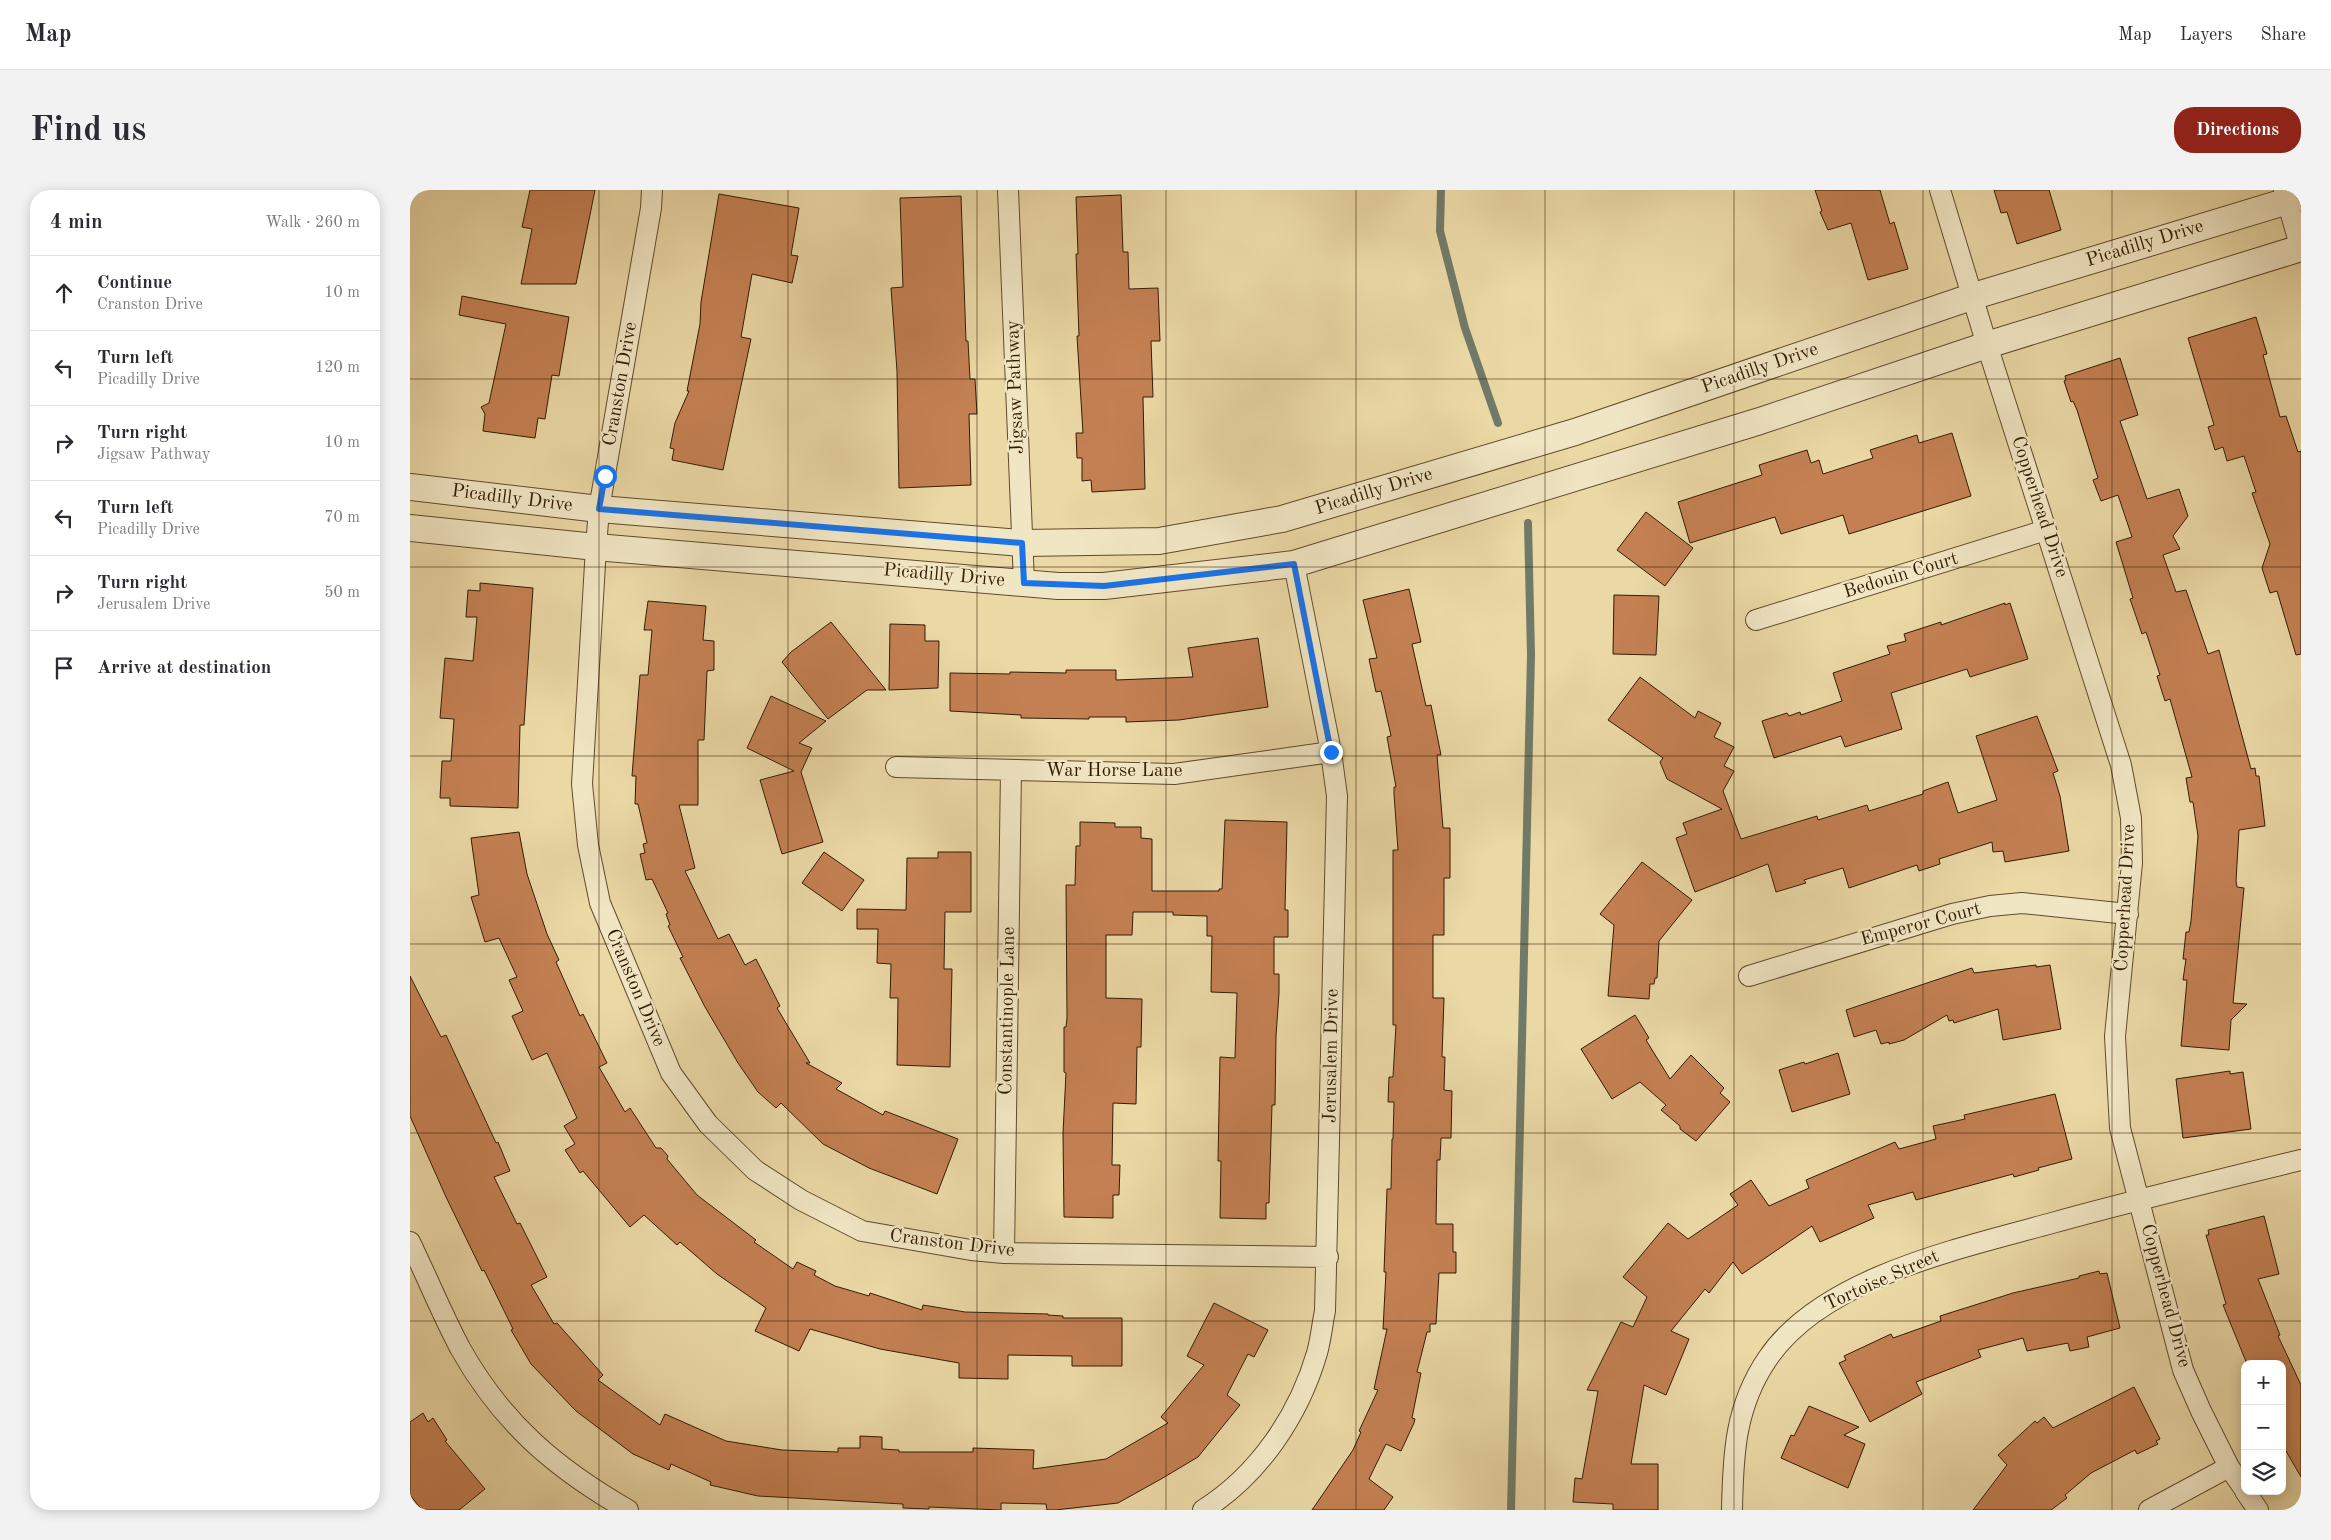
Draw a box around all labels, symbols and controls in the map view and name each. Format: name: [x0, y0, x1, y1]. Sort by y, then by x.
text: Map: [25, 23, 72, 47]
text: Map: [2118, 26, 2152, 44]
text: Layers: [2180, 26, 2232, 44]
text: Share: [2260, 26, 2306, 44]
button: Directions: [2174, 107, 2301, 153]
text: Find us: [30, 113, 146, 148]
text: 4 min: [50, 212, 103, 233]
text: Walk · 260 m: [265, 215, 360, 231]
street label: Picadilly Drive: [2084, 217, 2206, 271]
text: Continue: [97, 274, 172, 293]
icon: ahead: [50, 279, 78, 307]
text: 10 m: [324, 285, 360, 301]
text: Cranston Drive: [97, 297, 203, 313]
street label: Jigsaw Pathway: [1004, 319, 1028, 455]
street label: Cranston Drive: [601, 320, 641, 448]
street label: Picadilly Drive: [1699, 340, 1821, 398]
text: Turn left: [97, 349, 174, 368]
icon: left: [50, 354, 78, 382]
text: 120 m: [315, 360, 360, 376]
text: Picadilly Drive: [97, 372, 200, 388]
text: Turn right: [97, 424, 187, 443]
icon: right: [50, 429, 78, 457]
street label: Copperhead Drive: [2007, 434, 2071, 580]
text: 10 m: [324, 435, 360, 451]
text: Jigsaw Pathway: [97, 447, 210, 463]
route start: [594, 465, 617, 488]
street label: Picadilly Drive: [1313, 465, 1435, 519]
street label: Picadilly Drive: [450, 482, 574, 516]
text: Turn left: [97, 499, 174, 518]
icon: left: [50, 504, 78, 532]
text: 70 m: [324, 510, 360, 526]
text: Picadilly Drive: [97, 522, 200, 538]
street label: Bedouin Court: [1841, 550, 1961, 602]
street label: Picadilly Drive: [882, 561, 1006, 591]
text: Turn right: [97, 574, 187, 593]
icon: right: [50, 579, 78, 607]
text: 50 m: [324, 585, 360, 601]
text: Jerusalem Drive: [97, 597, 210, 613]
icon: arrive: [50, 654, 78, 682]
text: Arrive at destination: [97, 659, 271, 678]
route end: [1320, 741, 1343, 764]
street label: War Horse Lane: [1046, 762, 1182, 781]
street label: Copperhead Drive: [2113, 824, 2139, 972]
street label: Emperor Court: [1859, 900, 1983, 950]
street label: Cranston Drive: [602, 926, 668, 1050]
street label: Constantinople Lane: [997, 927, 1019, 1095]
street label: Jerusalem Drive: [1321, 989, 1343, 1123]
street label: Copperhead Drive: [2137, 1222, 2193, 1370]
street label: Cranston Drive: [888, 1227, 1016, 1261]
street label: Tortoise Street: [1822, 1247, 1942, 1315]
map controls: [2241, 1360, 2286, 1495]
button: +: [2241, 1360, 2286, 1405]
button: −: [2241, 1405, 2286, 1450]
button: layers: [2241, 1450, 2286, 1495]

